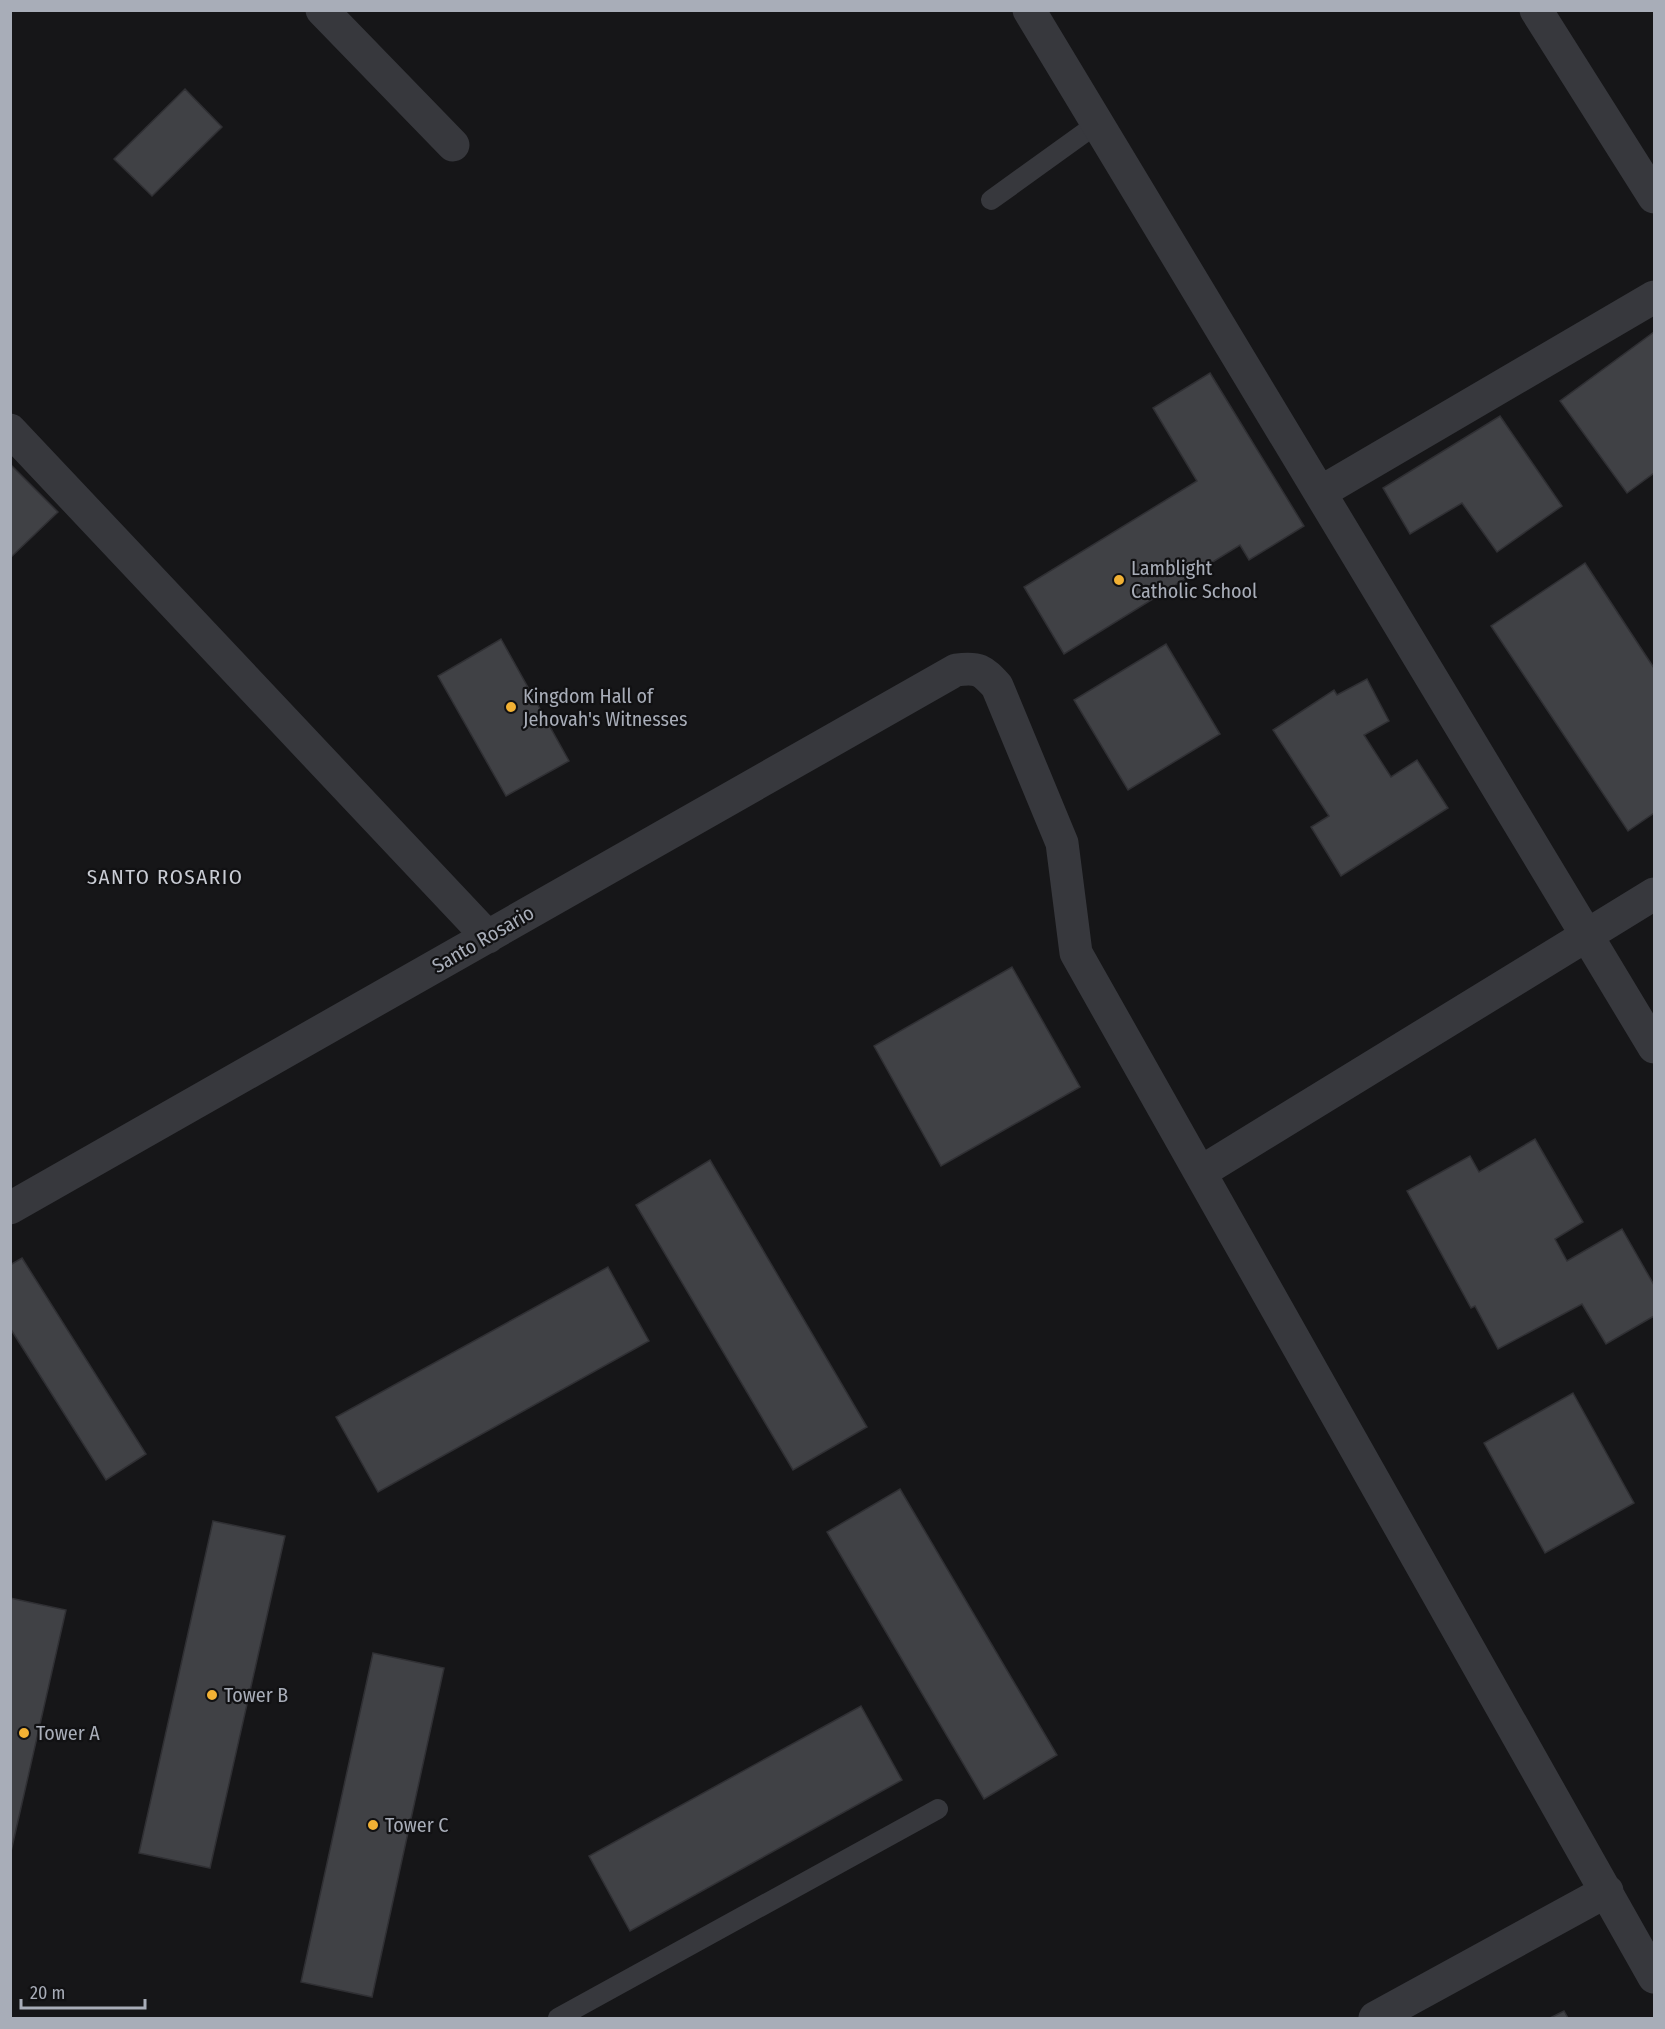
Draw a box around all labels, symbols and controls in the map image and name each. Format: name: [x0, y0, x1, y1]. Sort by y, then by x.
place label: Lamblight Catholic School: [1131, 556, 1257, 603]
marker: Lamblight Catholic School: [1112, 573, 1126, 587]
place label: Kingdom Hall of Jehovah's Witnesses: [523, 684, 687, 731]
marker: Kingdom Hall of Jehovah's Witnesses: [504, 700, 518, 714]
district label: SANTO ROSARIO: [87, 864, 243, 890]
street label: Santo Rosario: [428, 900, 538, 978]
place label: Tower B: [224, 1683, 288, 1707]
marker: Tower B: [205, 1688, 219, 1702]
place label: Tower A: [36, 1721, 100, 1745]
marker: Tower A: [17, 1726, 31, 1740]
place label: Tower C: [385, 1813, 449, 1837]
marker: Tower C: [366, 1818, 380, 1832]
scale bar: [21, 1972, 146, 2010]
text: 20 m: [30, 1982, 65, 2004]

